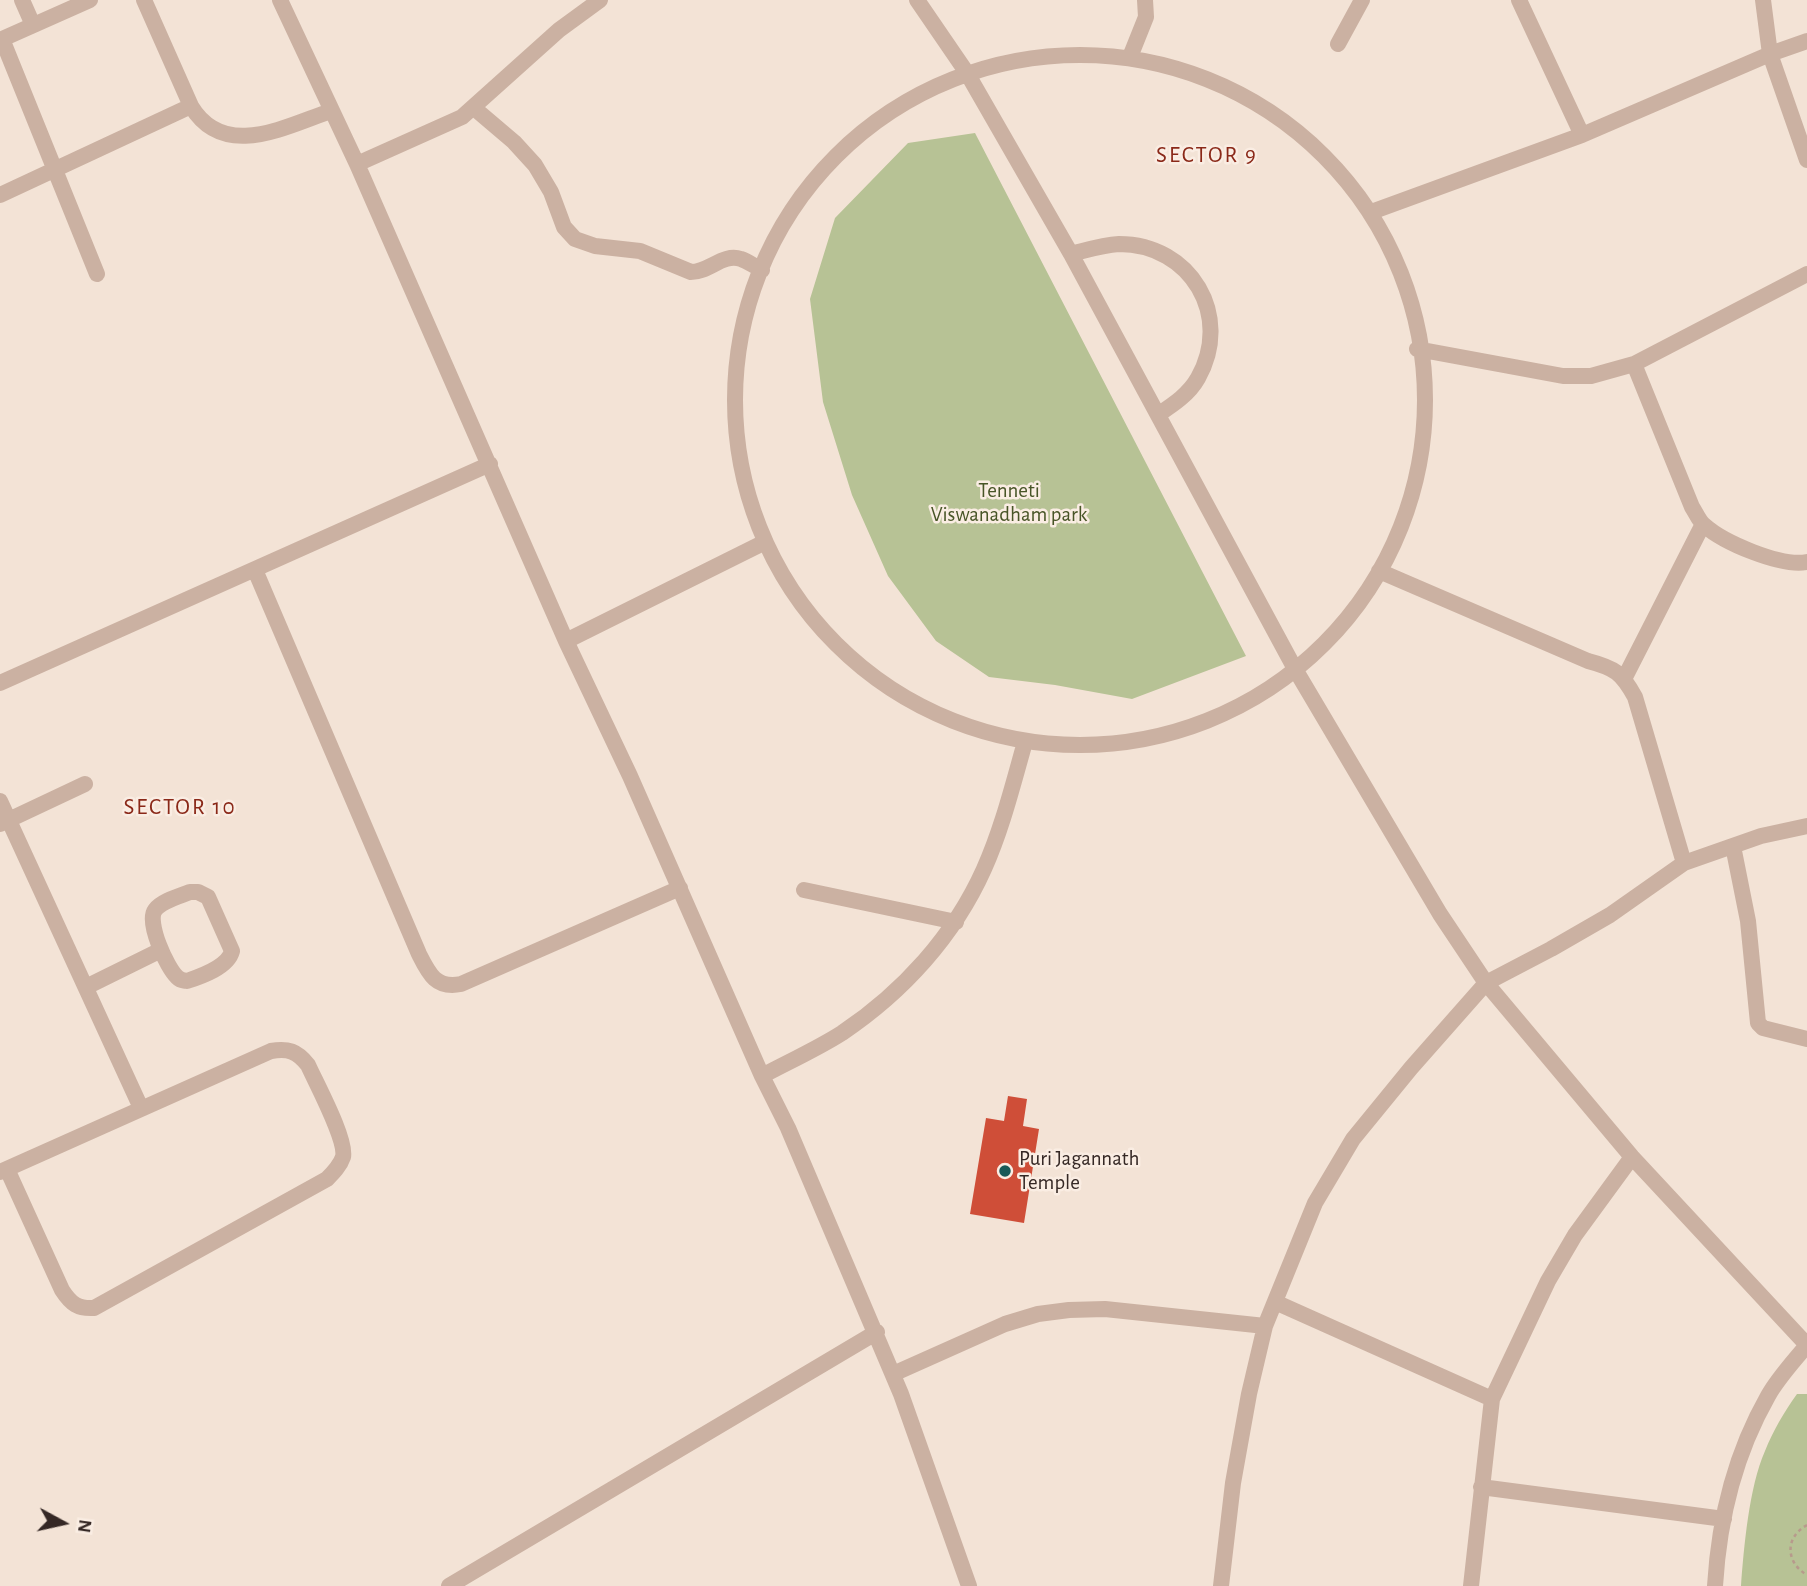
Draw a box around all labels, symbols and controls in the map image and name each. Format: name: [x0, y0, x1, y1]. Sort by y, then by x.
district label: SECTOR 9: [1157, 141, 1257, 169]
park label: Tenneti Viswanadham park: [931, 478, 1087, 528]
district label: SECTOR 10: [125, 793, 235, 821]
place label: Puri Jagannath Temple: [1019, 1146, 1139, 1196]
marker: Puri Jagannath Temple: [997, 1163, 1013, 1179]
north arrow: [28, 1488, 98, 1558]
text: N: [74, 1518, 95, 1534]

